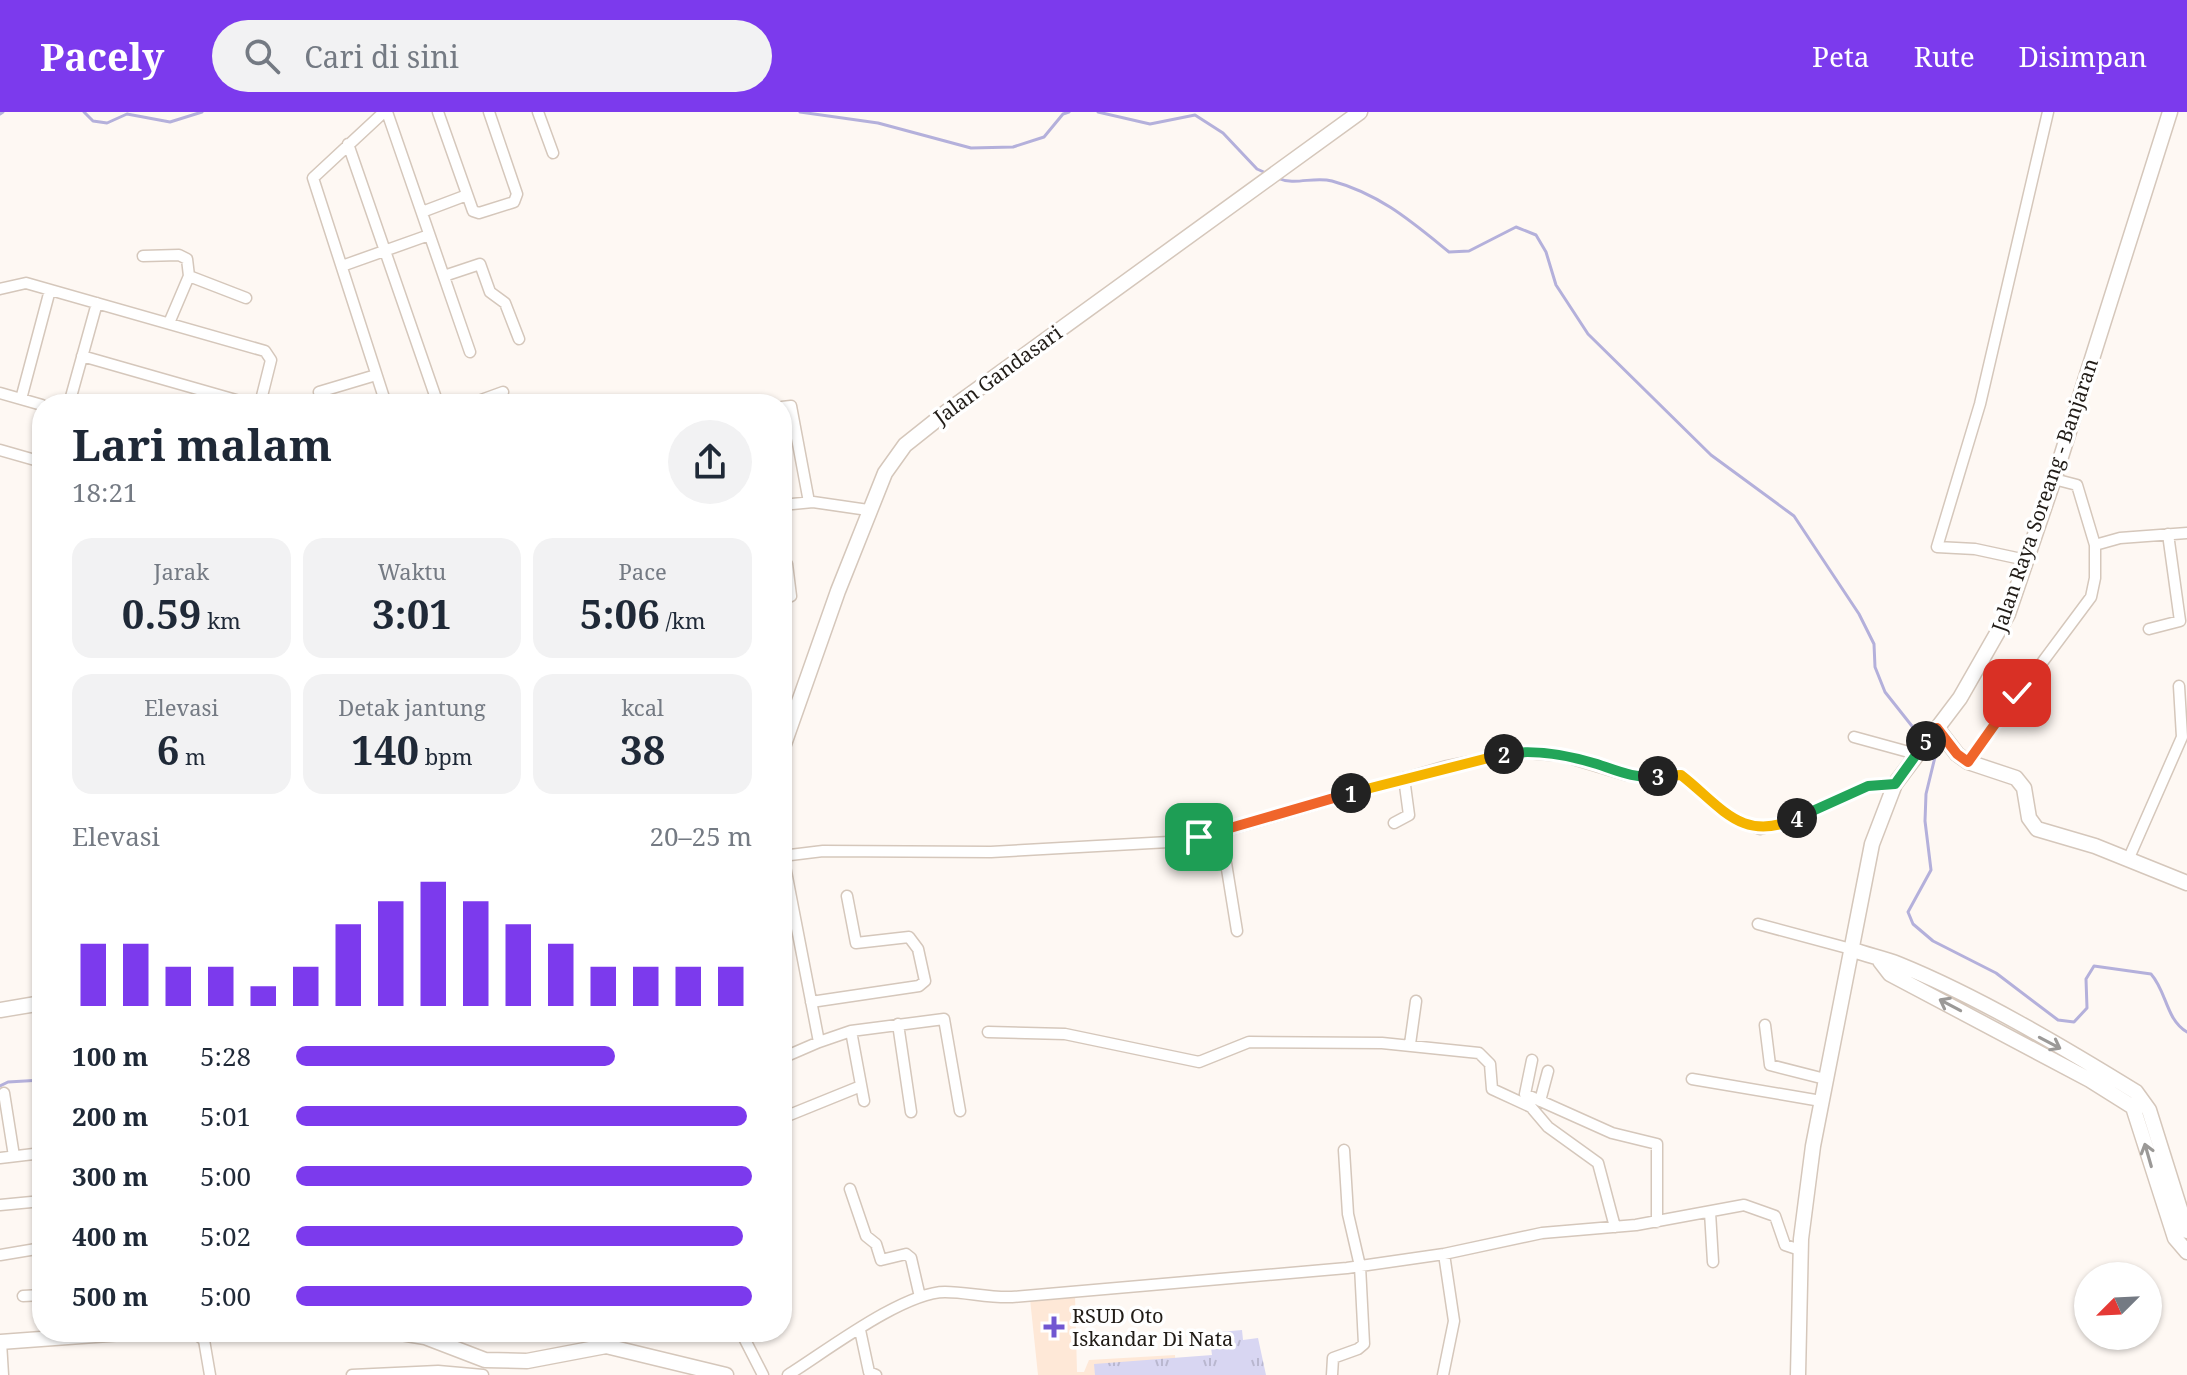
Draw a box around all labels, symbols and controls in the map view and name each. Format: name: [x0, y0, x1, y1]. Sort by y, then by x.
search box: [212, 20, 772, 92]
text: Pacely: [40, 30, 164, 82]
icon: search: [240, 34, 284, 78]
text: Cari di sini: [304, 36, 459, 77]
text: Peta: [1812, 37, 1870, 75]
text: Rute: [1914, 37, 1975, 75]
text: Disimpan: [2019, 37, 2147, 75]
street label: Jalan Gandasari: [927, 319, 1068, 431]
street label: Jalan Raya Soreang - Banjaran: [1985, 354, 2104, 636]
text: Lari malam: [72, 414, 332, 474]
button: share: [668, 420, 752, 504]
text: 18:21: [72, 474, 138, 510]
text: Jarak: [154, 556, 209, 586]
text: Waktu: [378, 556, 446, 586]
text: Pace: [619, 556, 667, 586]
text: 0.59: [122, 586, 201, 641]
text: 3:01: [372, 586, 452, 641]
text: 5:06: [580, 586, 660, 641]
text: km: [201, 605, 241, 635]
text: /km: [660, 605, 706, 635]
pin: [1983, 659, 2051, 727]
icon: check: [1995, 671, 2039, 715]
text: Elevasi: [144, 692, 219, 722]
text: Detak jantung: [338, 692, 486, 722]
text: kcal: [621, 692, 664, 722]
pin: 5: [1906, 721, 1946, 761]
text: 6: [157, 722, 179, 777]
text: 140: [351, 722, 419, 777]
text: 38: [620, 722, 665, 777]
text: 5: [1920, 726, 1932, 756]
pin: 2: [1484, 734, 1524, 774]
text: 2: [1498, 739, 1510, 769]
text: m: [179, 741, 206, 771]
text: bpm: [419, 741, 473, 771]
pin: 3: [1638, 756, 1678, 796]
text: 3: [1652, 761, 1664, 791]
pin: 1: [1331, 773, 1371, 813]
text: 1: [1345, 778, 1357, 808]
pin: 4: [1777, 798, 1817, 838]
pin: [1165, 803, 1233, 871]
text: 4: [1791, 803, 1803, 833]
icon: arrive: [1177, 815, 1221, 859]
text: Elevasi: [72, 818, 160, 854]
text: 20–25 m: [650, 818, 752, 854]
one-way arrow: [1939, 996, 1962, 1012]
one-way arrow: [2038, 1035, 2062, 1051]
text: 100 m: [72, 1038, 148, 1074]
text: 5:28: [200, 1038, 251, 1074]
text: 200 m: [72, 1098, 148, 1134]
text: 5:01: [200, 1098, 251, 1134]
one-way arrow: [2140, 1143, 2155, 1169]
text: 300 m: [72, 1158, 148, 1194]
text: 5:00: [200, 1158, 251, 1194]
text: 400 m: [72, 1218, 148, 1254]
text: 5:02: [200, 1218, 251, 1254]
north arrow: [2074, 1262, 2162, 1350]
map controls: [2074, 1262, 2162, 1350]
text: 500 m: [72, 1278, 148, 1314]
text: 5:00: [200, 1278, 251, 1314]
place label: RSUD Oto Iskandar Di Nata: [1072, 1302, 1233, 1352]
marker: RSUD Oto Iskandar Di Nata: [1043, 1316, 1065, 1338]

